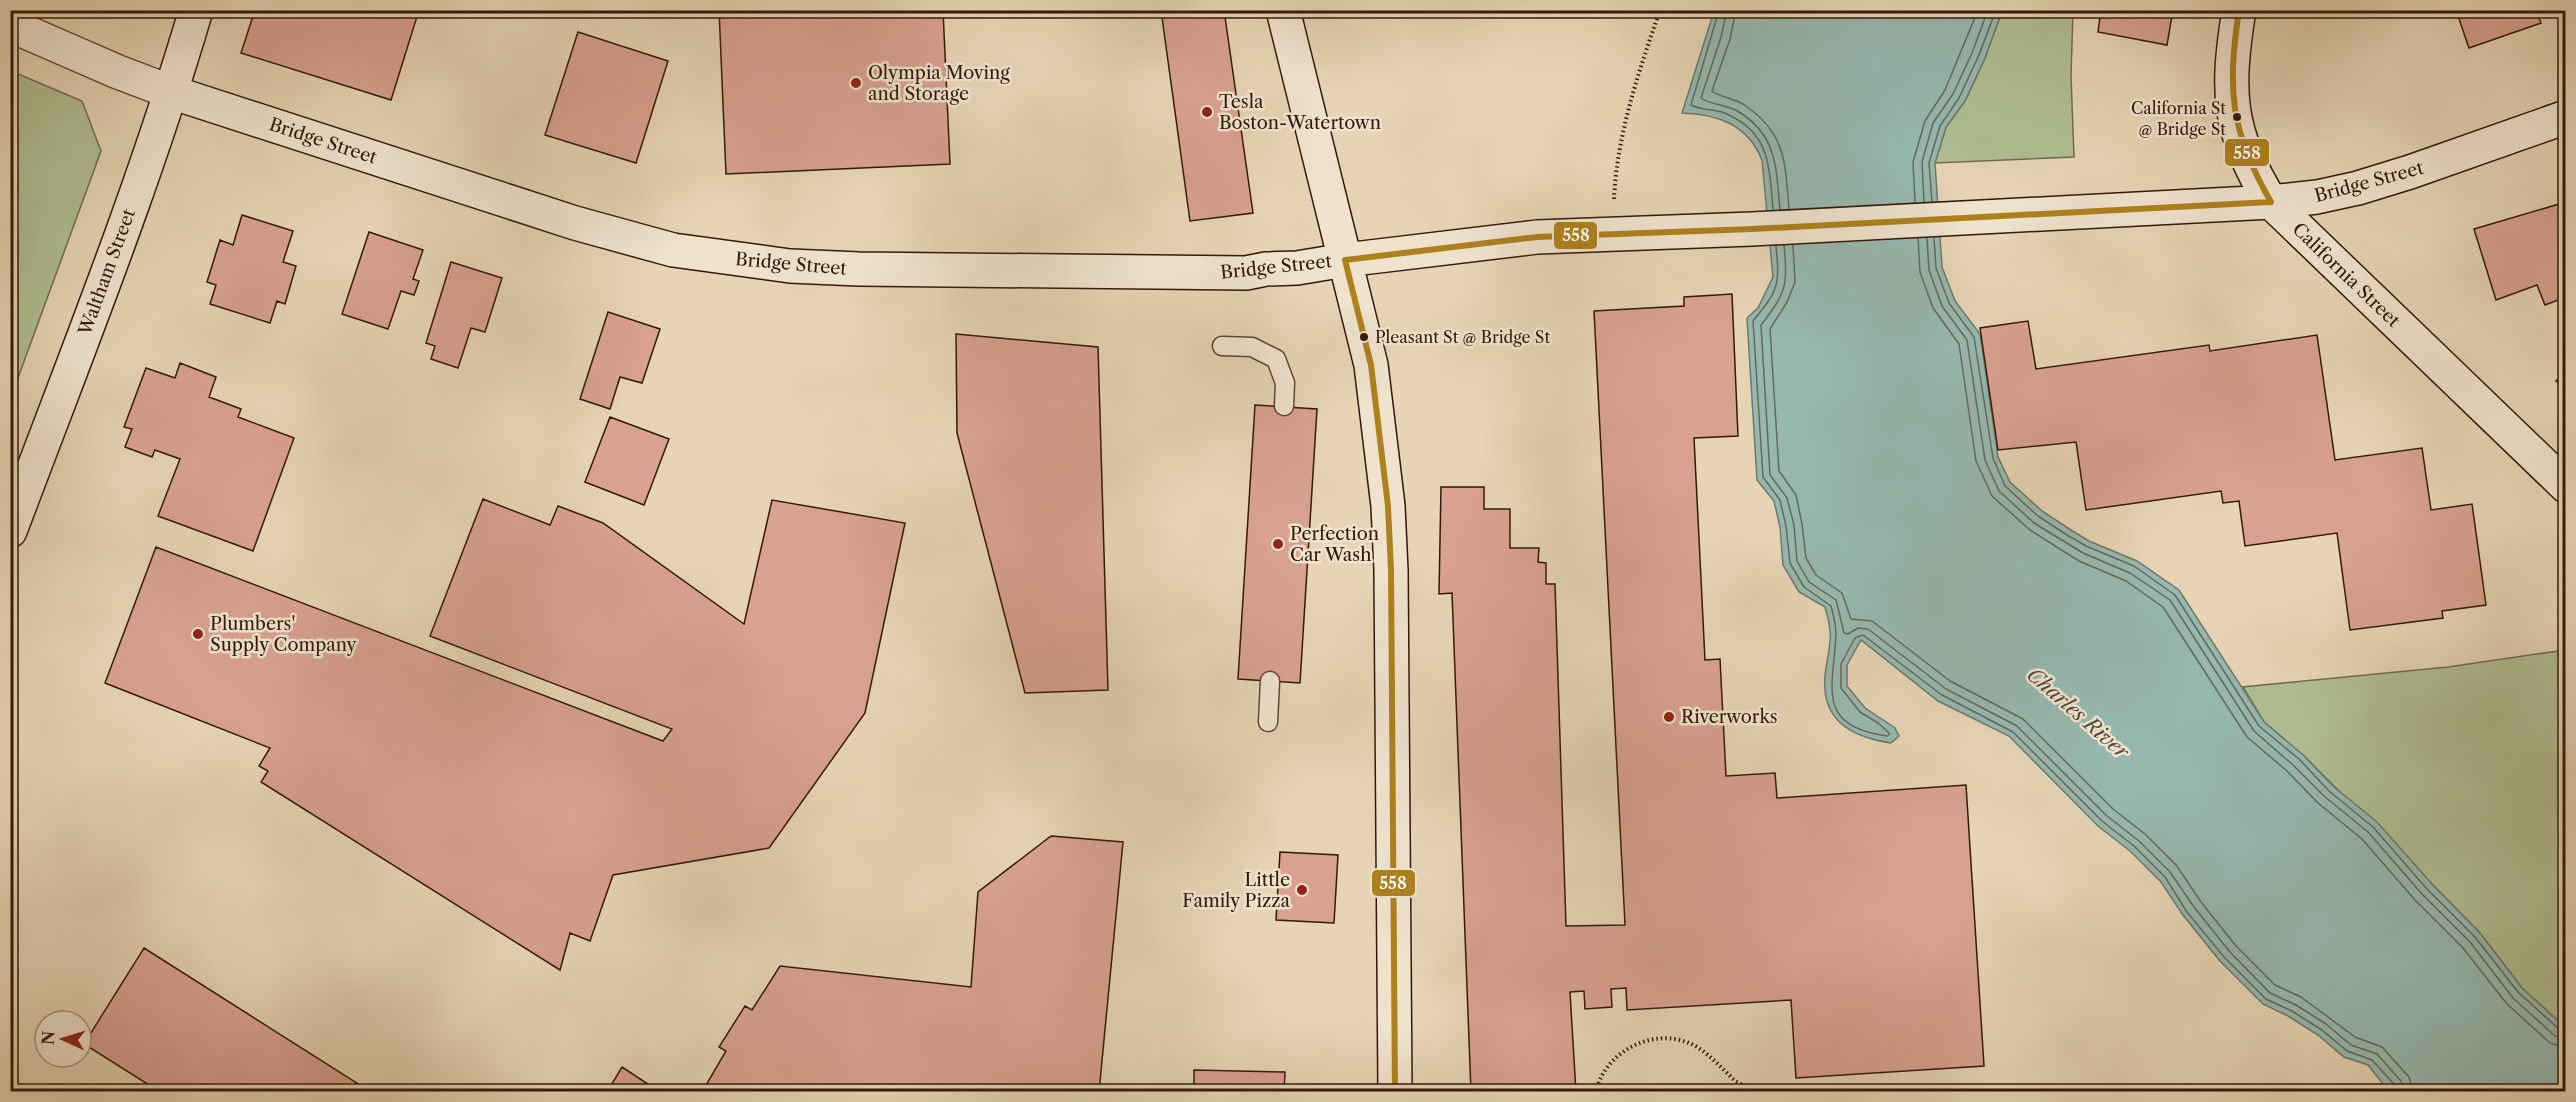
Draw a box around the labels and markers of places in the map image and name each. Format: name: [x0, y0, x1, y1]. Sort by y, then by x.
place label: Olympia Moving and Storage: [868, 62, 1010, 105]
marker: Olympia Moving and Storage: [849, 76, 863, 90]
place label: Tesla Boston-Watertown: [1219, 91, 1381, 134]
place label: California St @ Bridge St: [2131, 98, 2226, 139]
marker: Tesla Boston-Watertown: [1200, 105, 1214, 119]
marker: California St @ Bridge St: [2231, 111, 2243, 123]
place label: Pleasant St @ Bridge St: [1375, 327, 1550, 347]
marker: Pleasant St @ Bridge St: [1358, 331, 1370, 343]
place label: Perfection Car Wash: [1290, 523, 1379, 566]
marker: Perfection Car Wash: [1271, 537, 1285, 551]
place label: Plumbers' Supply Company: [210, 613, 358, 656]
marker: Plumbers' Supply Company: [191, 627, 205, 641]
place label: Riverworks: [1681, 706, 1778, 728]
marker: Riverworks: [1662, 710, 1676, 724]
place label: Little Family Pizza: [1182, 869, 1290, 912]
marker: Little Family Pizza: [1295, 883, 1309, 897]

